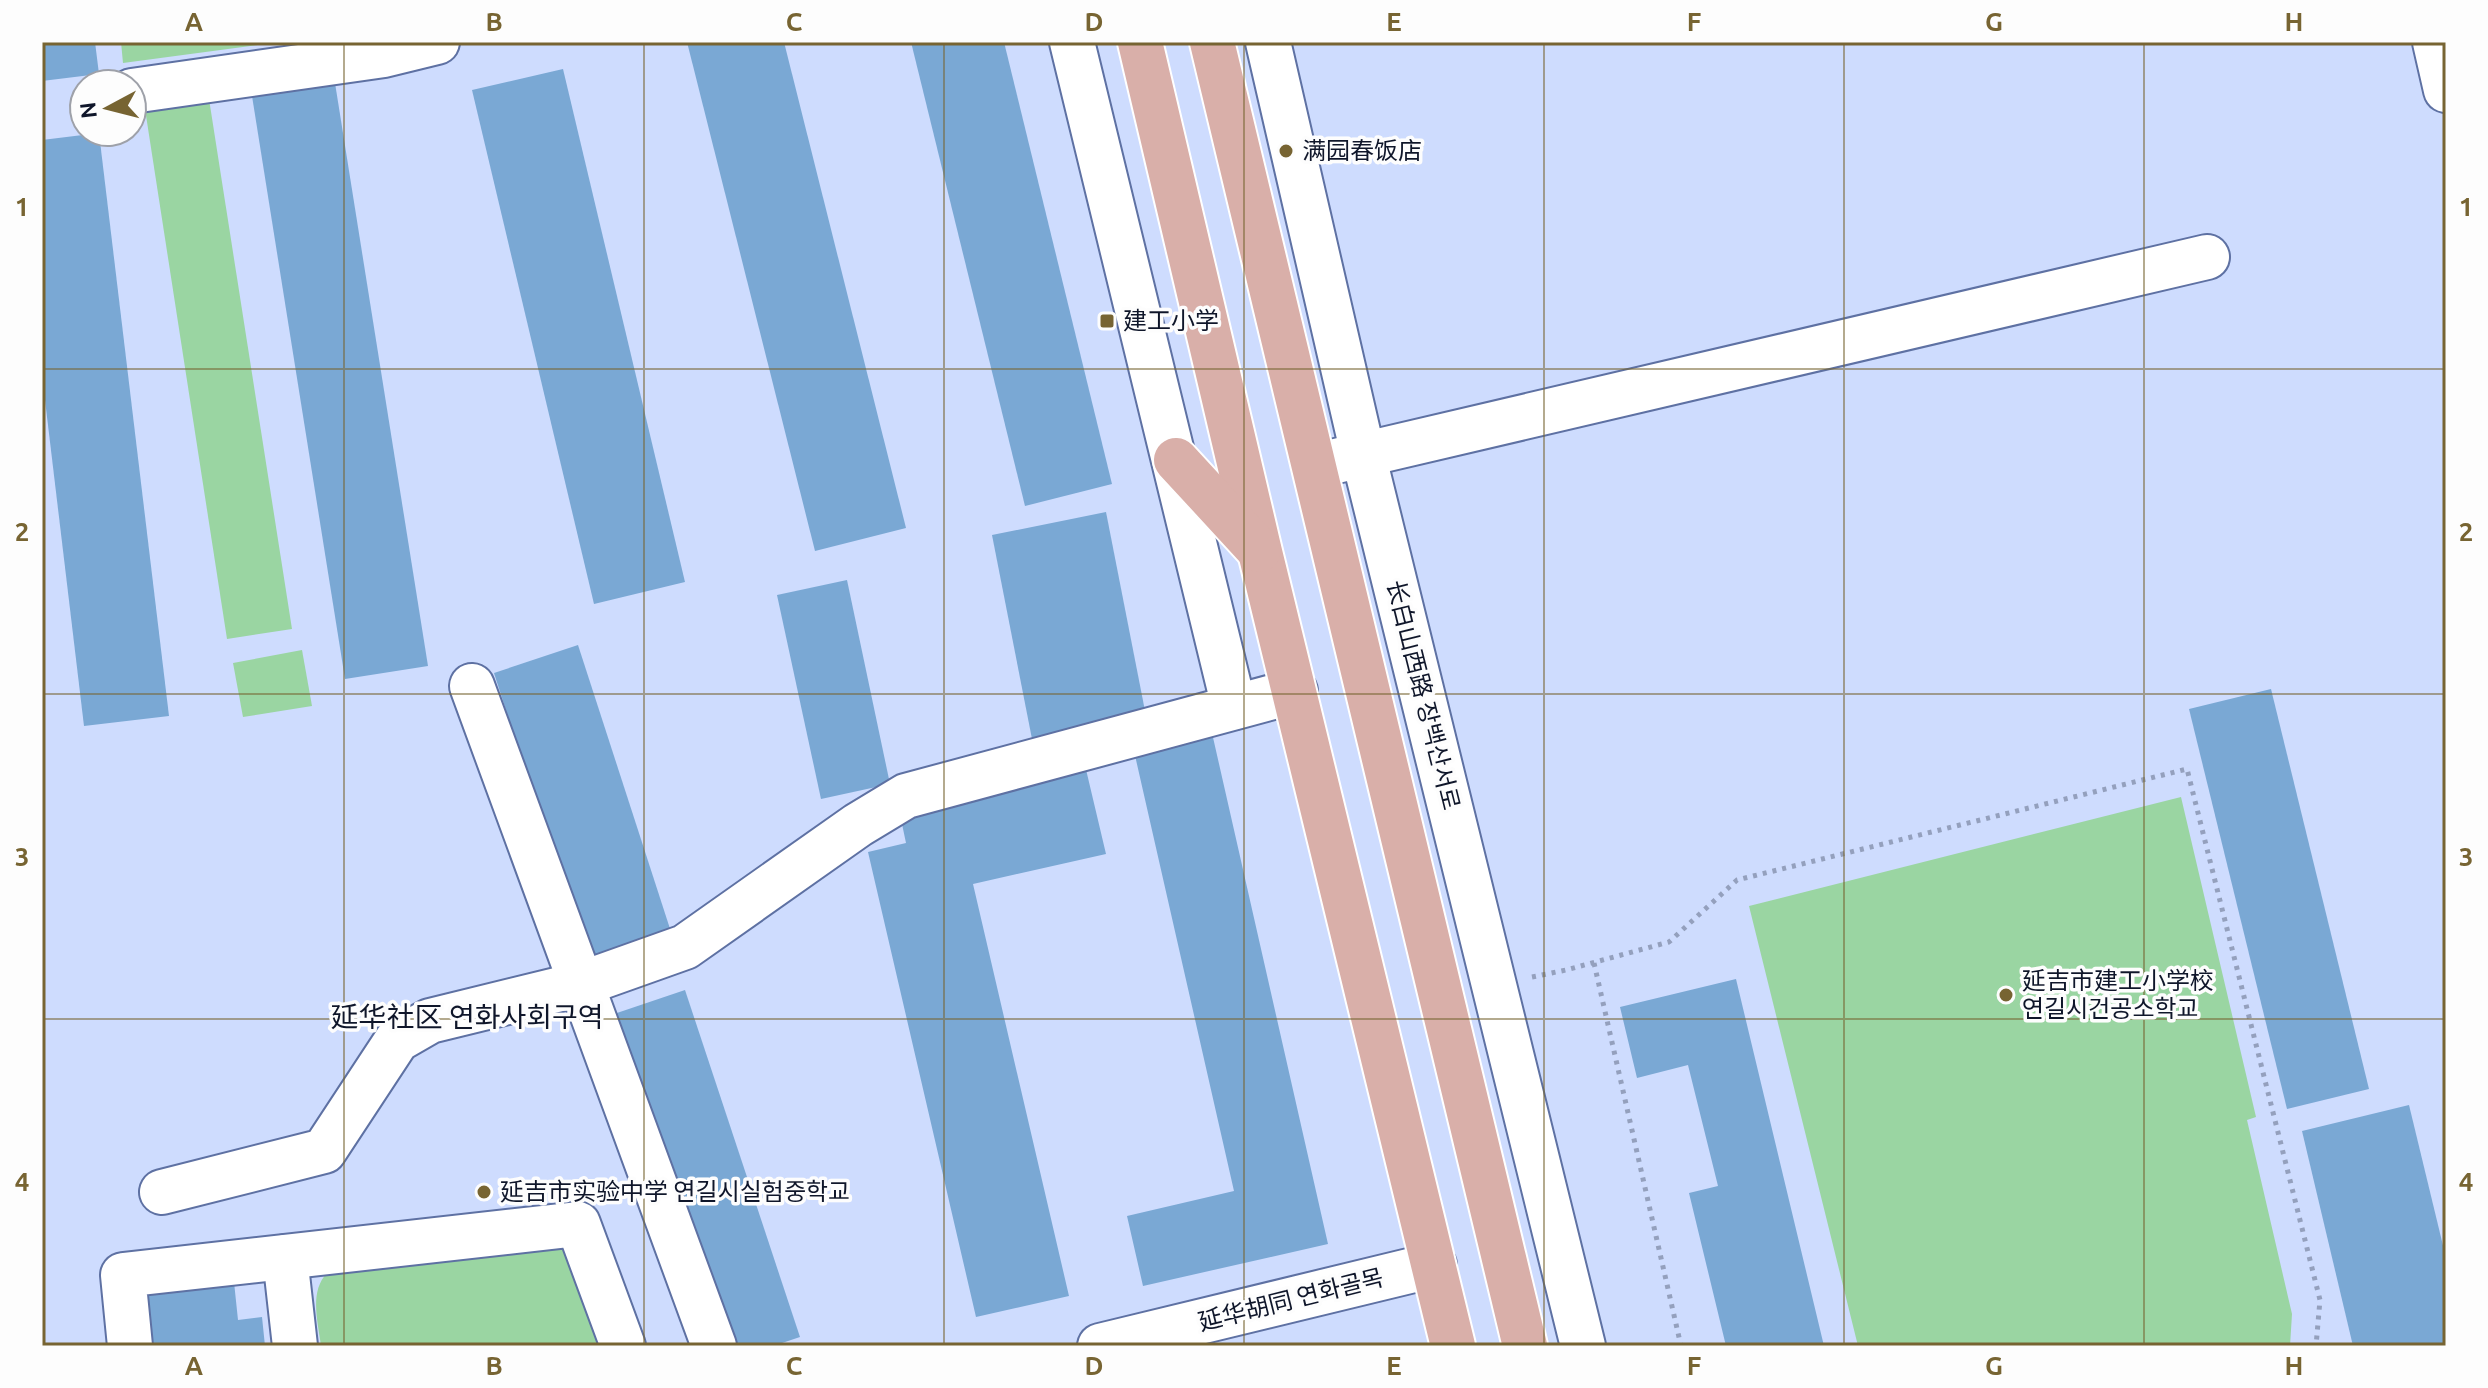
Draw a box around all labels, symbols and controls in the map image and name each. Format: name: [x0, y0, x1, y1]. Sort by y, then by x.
text: A: [185, 7, 204, 36]
text: B: [485, 7, 503, 36]
text: C: [786, 7, 803, 36]
text: D: [1085, 7, 1103, 36]
text: E: [1386, 7, 1402, 36]
text: F: [1687, 7, 1701, 36]
text: G: [1985, 7, 2003, 36]
text: H: [2285, 7, 2303, 36]
north arrow: [68, 68, 148, 148]
text: N: [74, 101, 101, 120]
place label: 满园春饭店: [1302, 137, 1422, 164]
marker: 满园春饭店: [1277, 142, 1295, 160]
text: 1: [15, 192, 29, 221]
text: 1: [2459, 192, 2473, 221]
place label: 建工小学: [1123, 307, 1219, 334]
marker: 建工小学: [1098, 312, 1116, 330]
text: 2: [15, 517, 29, 546]
text: 2: [2459, 517, 2473, 546]
street label: 长白山西路 장백산서로: [1382, 577, 1465, 813]
text: 3: [15, 842, 29, 871]
text: 3: [2459, 842, 2473, 871]
place label: 延吉市建工小学校 연길시건공소학교: [2022, 967, 2214, 1022]
marker: 延吉市建工小学校 연길시건공소학교: [1997, 986, 2015, 1004]
district label: 延华社区 연화사회구역: [331, 1001, 603, 1032]
text: 4: [15, 1167, 29, 1196]
text: 4: [2459, 1167, 2473, 1196]
place label: 延吉市实验中学 연길시실험중학교: [500, 1178, 850, 1205]
marker: 延吉市实验中学 연길시실험중학교: [475, 1183, 493, 1201]
street label: 延华胡同 연화골목: [1196, 1263, 1386, 1336]
text: A: [185, 1351, 204, 1380]
text: B: [485, 1351, 503, 1380]
text: C: [786, 1351, 803, 1380]
text: D: [1085, 1351, 1103, 1380]
text: E: [1386, 1351, 1402, 1380]
text: F: [1687, 1351, 1701, 1380]
text: G: [1985, 1351, 2003, 1380]
text: H: [2285, 1351, 2303, 1380]

